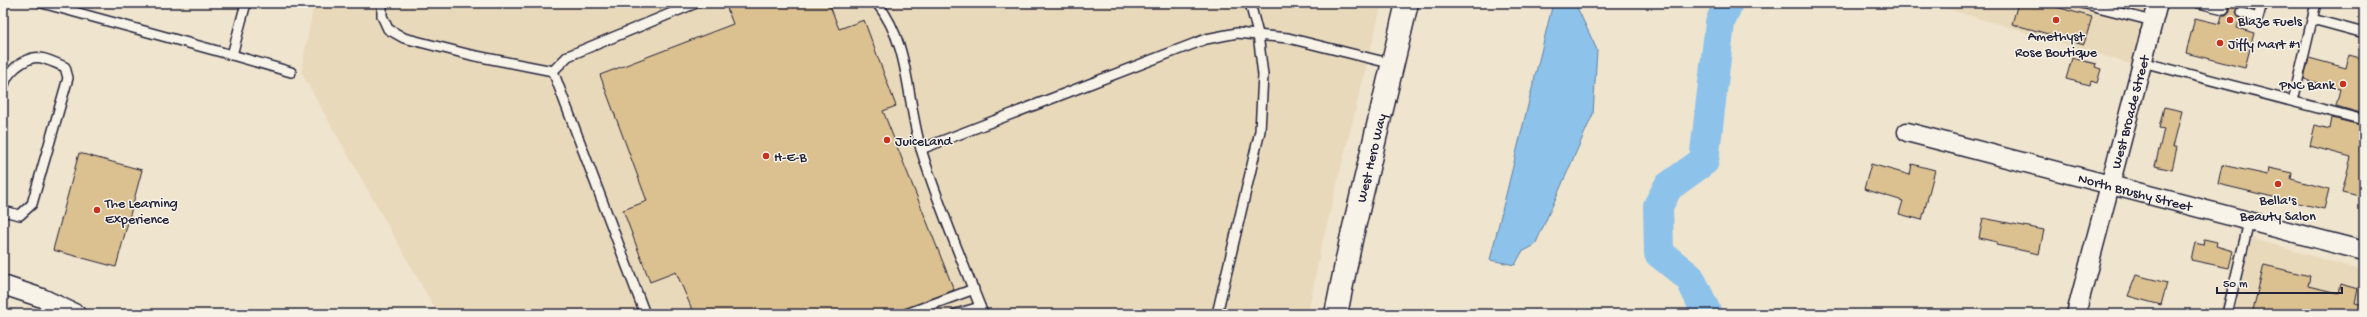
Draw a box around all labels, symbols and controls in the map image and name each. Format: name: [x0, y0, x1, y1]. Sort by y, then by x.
place label: Blaze Fuels: [2237, 14, 2303, 31]
marker: Amethyst Rose Boutique: [2051, 15, 2061, 25]
marker: Blaze Fuels: [2225, 15, 2235, 25]
place label: Amethyst Rose Boutique: [2015, 29, 2098, 62]
place label: Jiffy Mart #1: [2228, 37, 2301, 54]
marker: Jiffy Mart #1: [2215, 38, 2225, 48]
street label: West Broade Street: [2109, 53, 2155, 171]
place label: PNC Bank: [2278, 78, 2337, 95]
marker: PNC Bank: [2338, 79, 2348, 89]
street label: West Hero Way: [1354, 112, 1392, 204]
place label: JuiceLand: [895, 134, 954, 151]
marker: JuiceLand: [882, 135, 892, 145]
place label: H-E-B: [774, 150, 808, 167]
marker: H-E-B: [761, 151, 771, 161]
street label: North Brushy Street: [2076, 171, 2195, 217]
marker: Bella's Beauty Salon: [2273, 179, 2283, 189]
place label: Bella's Beauty Salon: [2239, 193, 2316, 226]
place label: The Learning Experience: [104, 196, 178, 229]
marker: The Learning Experience: [92, 205, 102, 215]
scale bar: [2217, 269, 2342, 295]
text: 50 m: [2223, 278, 2248, 292]

